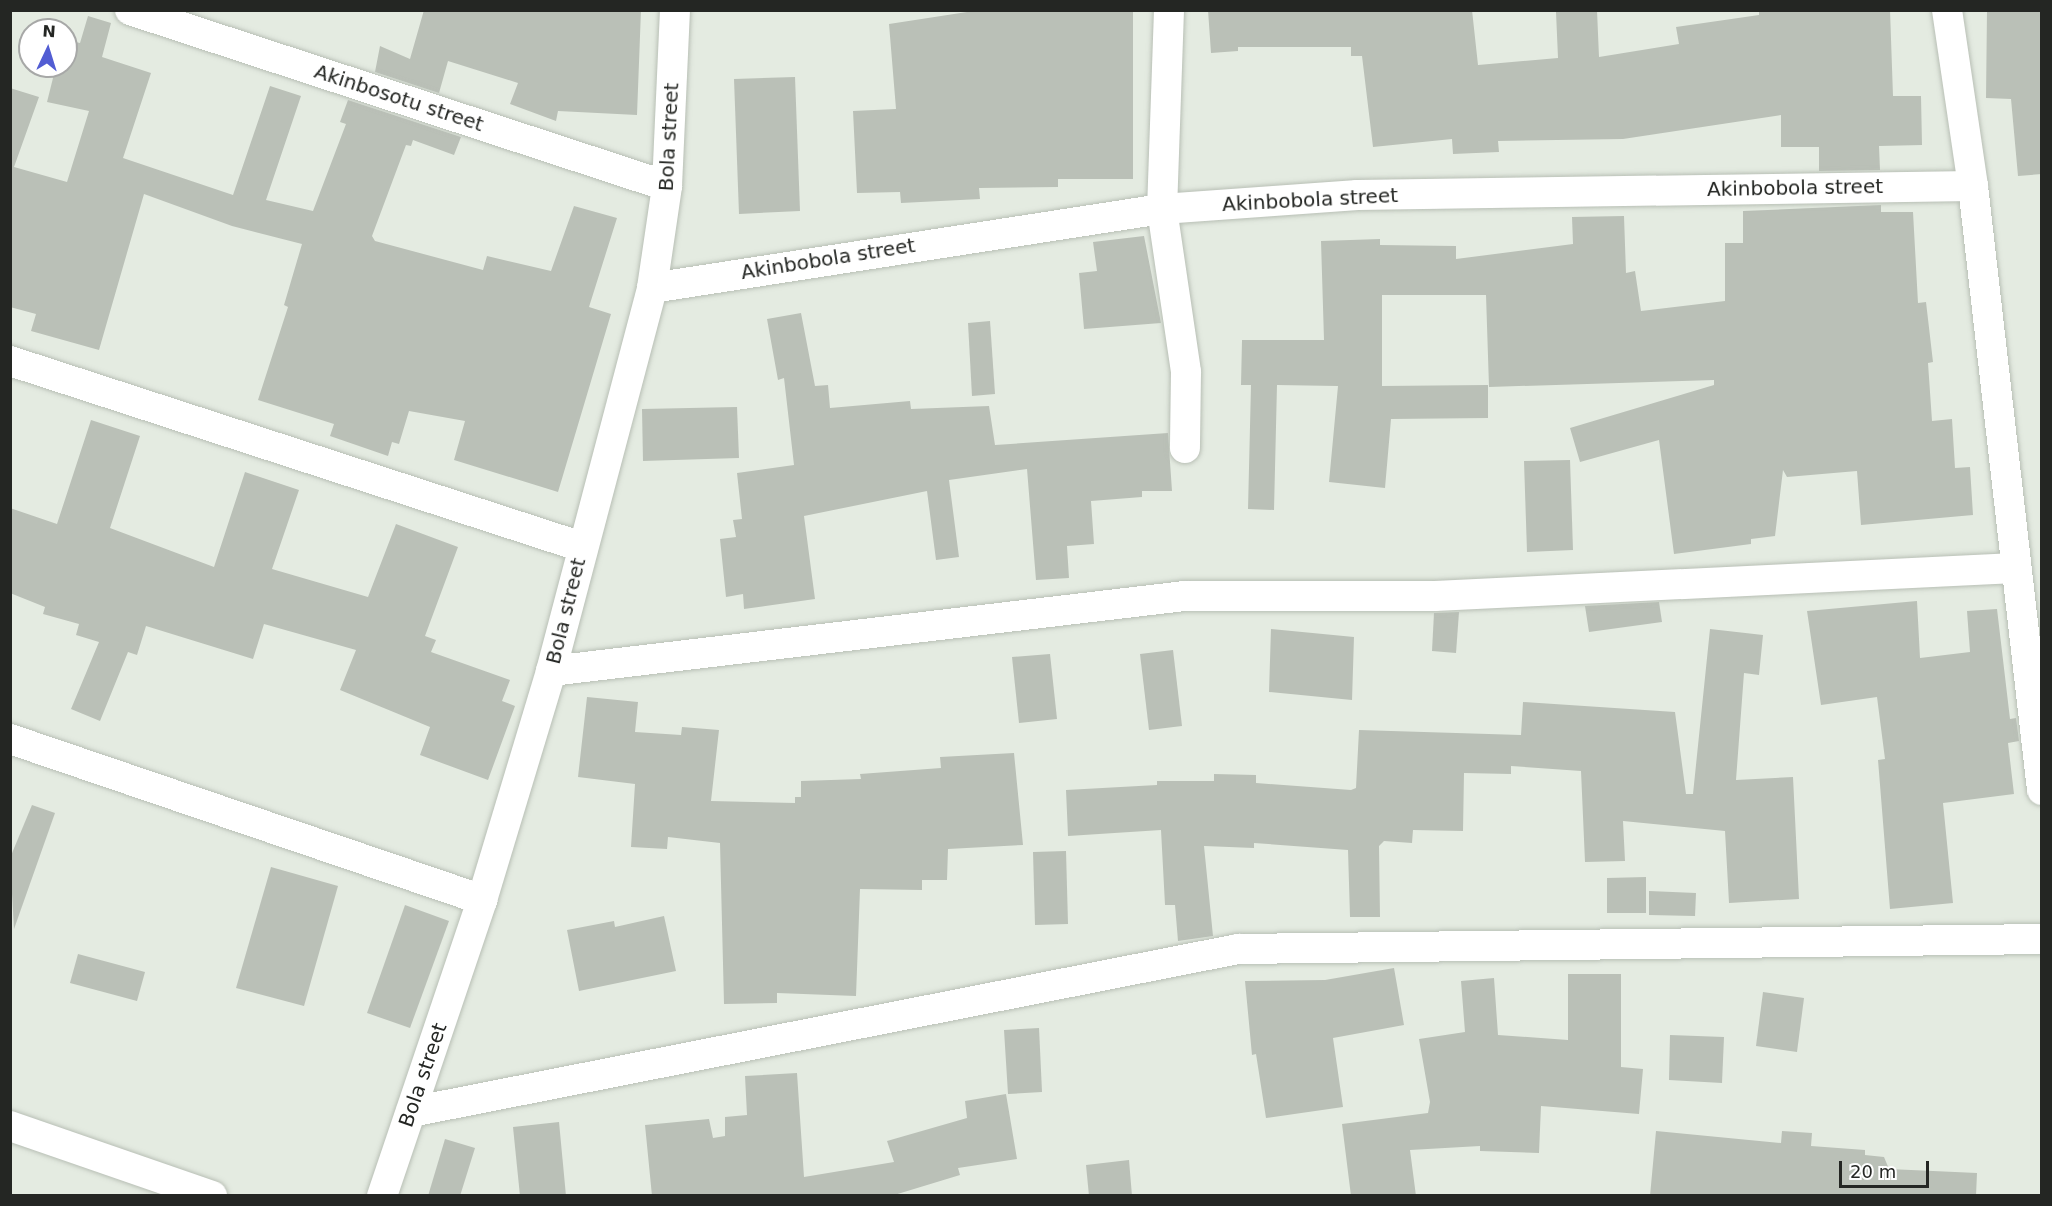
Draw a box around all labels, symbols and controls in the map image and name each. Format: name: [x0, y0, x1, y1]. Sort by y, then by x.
north arrow: [18, 18, 78, 78]
text: N: [42, 22, 56, 41]
street label: Akinbosotu street: [311, 59, 487, 137]
street label: Bola street: [654, 82, 684, 192]
street label: Akinbobola street: [1707, 174, 1883, 202]
street label: Akinbobola street: [1221, 183, 1399, 217]
street label: Akinbobola street: [739, 233, 917, 285]
street label: Bola street: [541, 555, 591, 667]
street label: Bola street: [394, 1020, 452, 1130]
scale bar: [1842, 1149, 1932, 1187]
text: 20 m: [1850, 1161, 1896, 1182]

